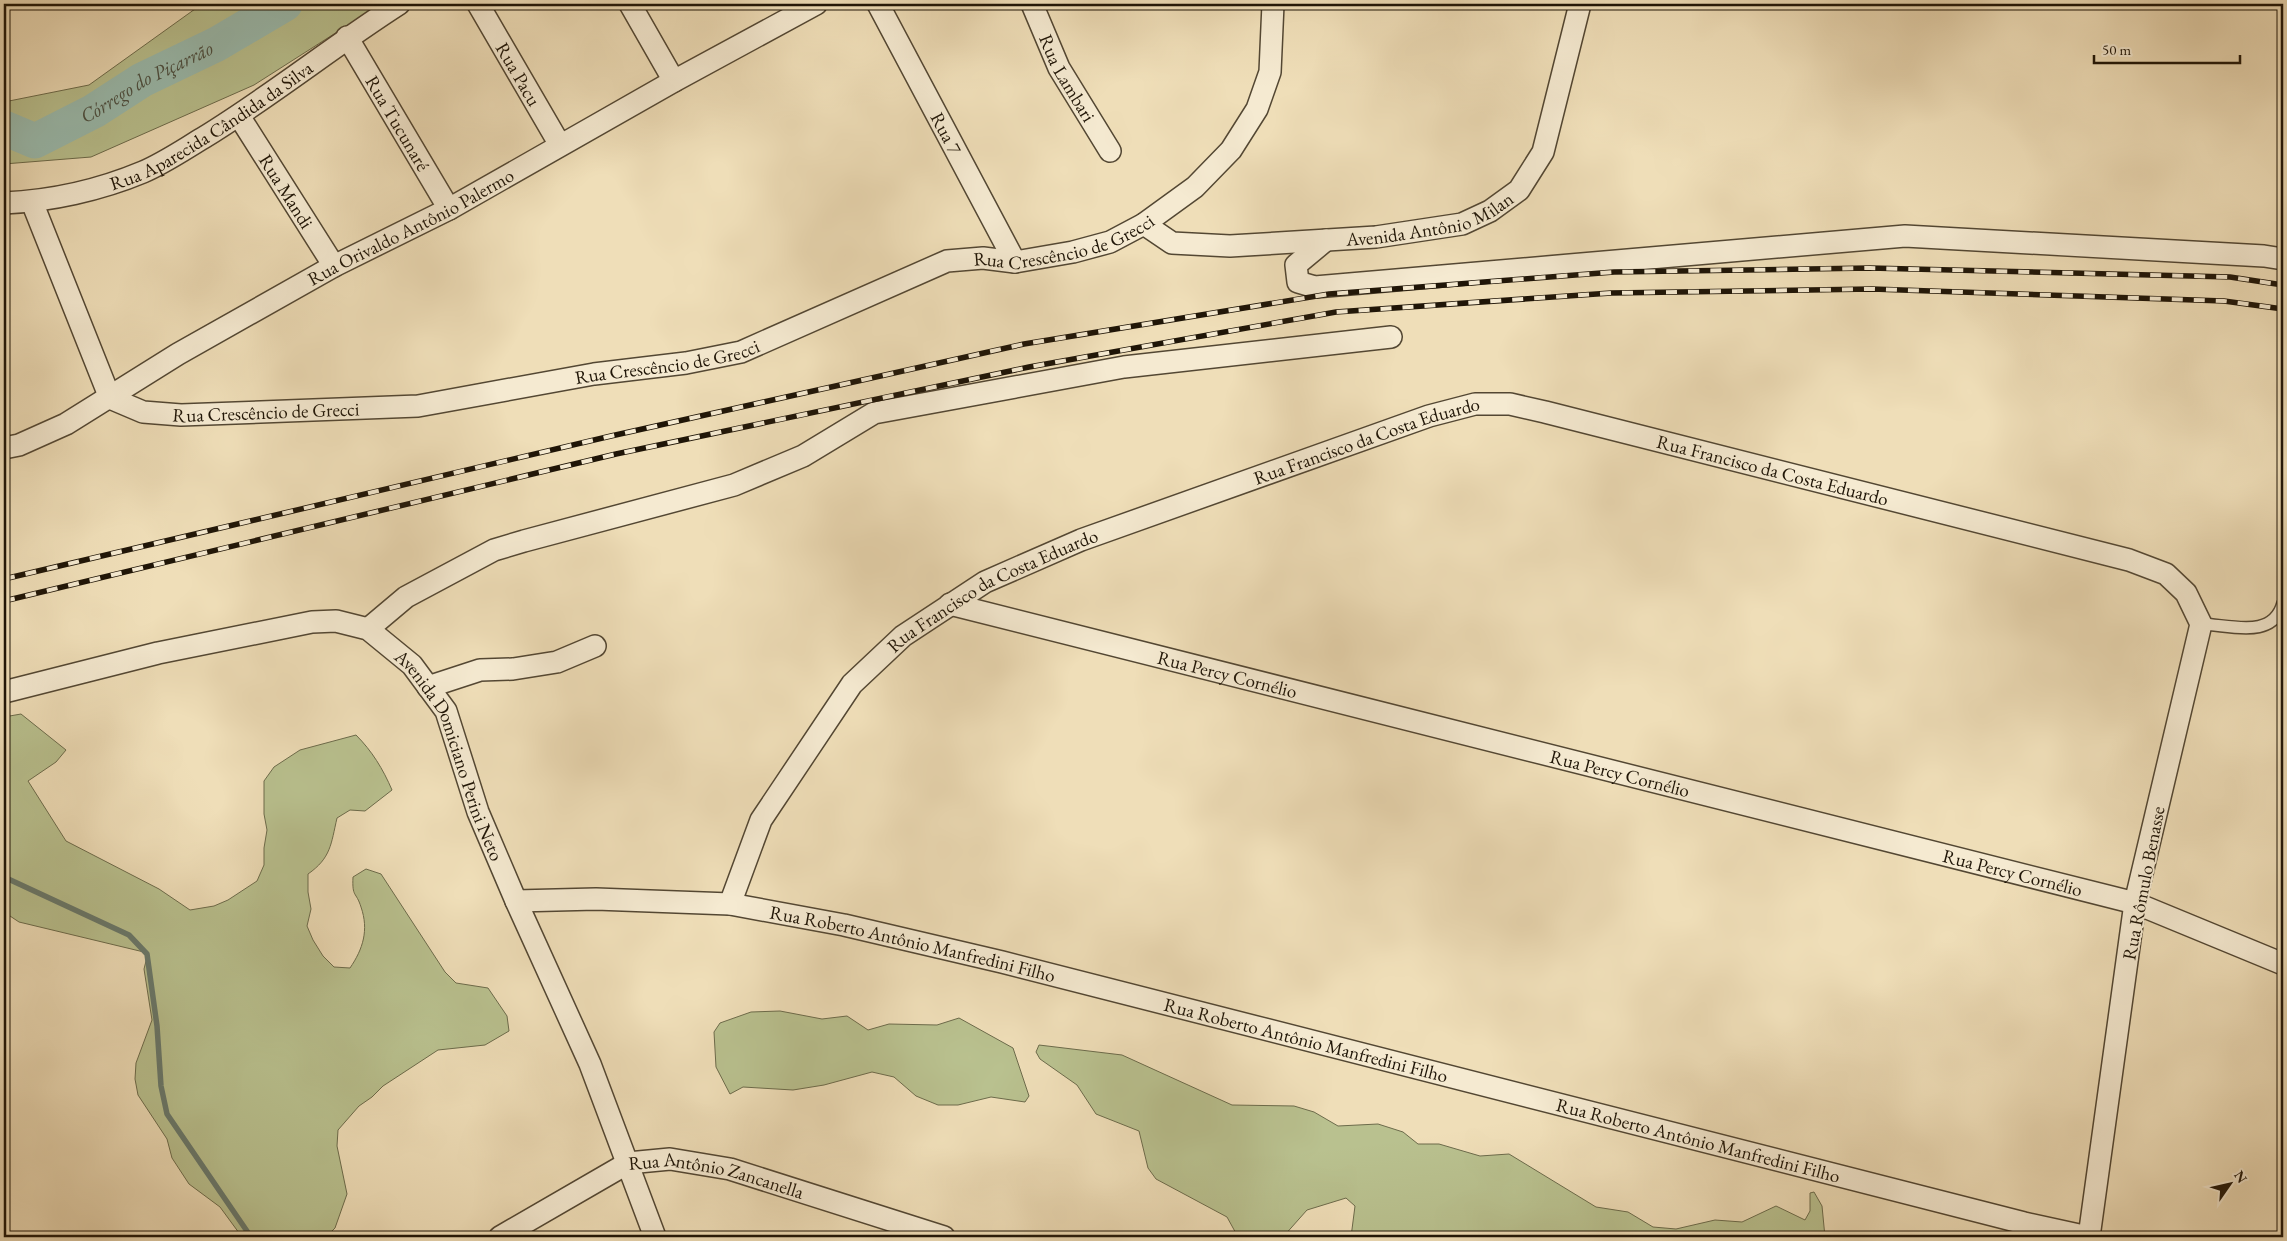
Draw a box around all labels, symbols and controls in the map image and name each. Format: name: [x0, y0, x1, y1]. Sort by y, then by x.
street label: Rua Lambari: [1033, 30, 1101, 127]
scale bar: [2094, 32, 2241, 64]
water label: Córrego do Piçarrão: [76, 35, 218, 129]
street label: Rua Pacu: [490, 38, 547, 111]
text: 50 m: [2102, 40, 2131, 59]
street label: Rua Aparecida Cândida da Silva: [107, 55, 318, 196]
street label: Rua Tucunaré: [360, 71, 436, 176]
street label: Rua 7: [925, 108, 968, 159]
street label: Rua Mandi: [253, 149, 319, 234]
street label: Rua Orivaldo Antônio Palermo: [303, 163, 518, 291]
street label: Avenida Antônio Milan: [1344, 186, 1518, 252]
street label: Rua Crescêncio de Grecci: [973, 209, 1160, 276]
street label: Rua Crescêncio de Grecci: [573, 333, 764, 390]
street label: Rua Francisco da Costa Eduardo: [1250, 392, 1480, 491]
street label: Rua Crescêncio de Grecci: [172, 396, 360, 428]
street label: Rua Francisco da Costa Eduardo: [1654, 429, 1891, 512]
street label: Rua Francisco da Costa Eduardo: [881, 523, 1101, 658]
street label: Avenida Domiciano Perini Neto: [389, 643, 509, 865]
street label: Rua Percy Cornélio: [1155, 645, 1300, 704]
street label: Rua Percy Cornélio: [1547, 744, 1692, 803]
street label: Rua Rômulo Benasse: [2116, 804, 2171, 962]
street label: Rua Percy Cornélio: [1940, 843, 2085, 902]
street label: Rua Roberto Antônio Manfredini Filho: [768, 900, 1058, 988]
street label: Rua Roberto Antônio Manfredini Filho: [1161, 992, 1450, 1088]
street label: Rua Roberto Antônio Manfredini Filho: [1554, 1092, 1843, 1189]
street label: Rua Antônio Zancanella: [627, 1146, 807, 1205]
north arrow: [2204, 1158, 2254, 1208]
text: N: [2230, 1167, 2252, 1187]

